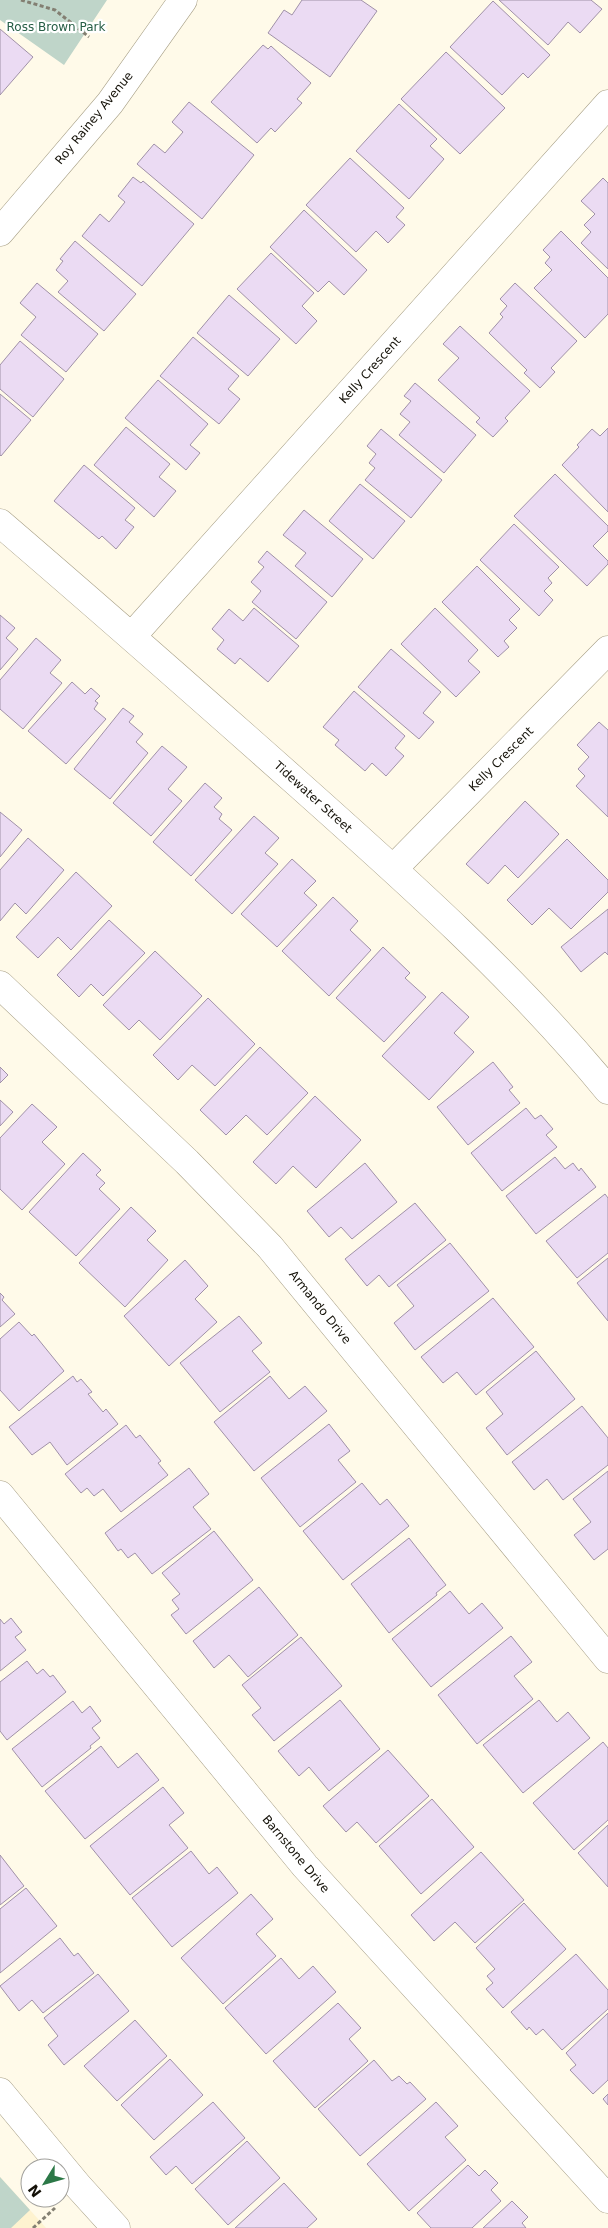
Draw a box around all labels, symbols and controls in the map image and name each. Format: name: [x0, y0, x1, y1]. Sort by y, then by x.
park label: Ross Brown Park: [7, 20, 105, 34]
street label: Roy Rainey Avenue: [52, 69, 136, 167]
street label: Kelly Crescent: [336, 333, 404, 406]
street label: Kelly Crescent: [466, 724, 536, 794]
street label: Tidewater Street: [271, 758, 355, 836]
street label: Armando Drive: [286, 1267, 354, 1347]
street label: Barnstone Drive: [259, 1812, 333, 1896]
north arrow: [20, 2158, 70, 2208]
text: N: [25, 2181, 45, 2200]

